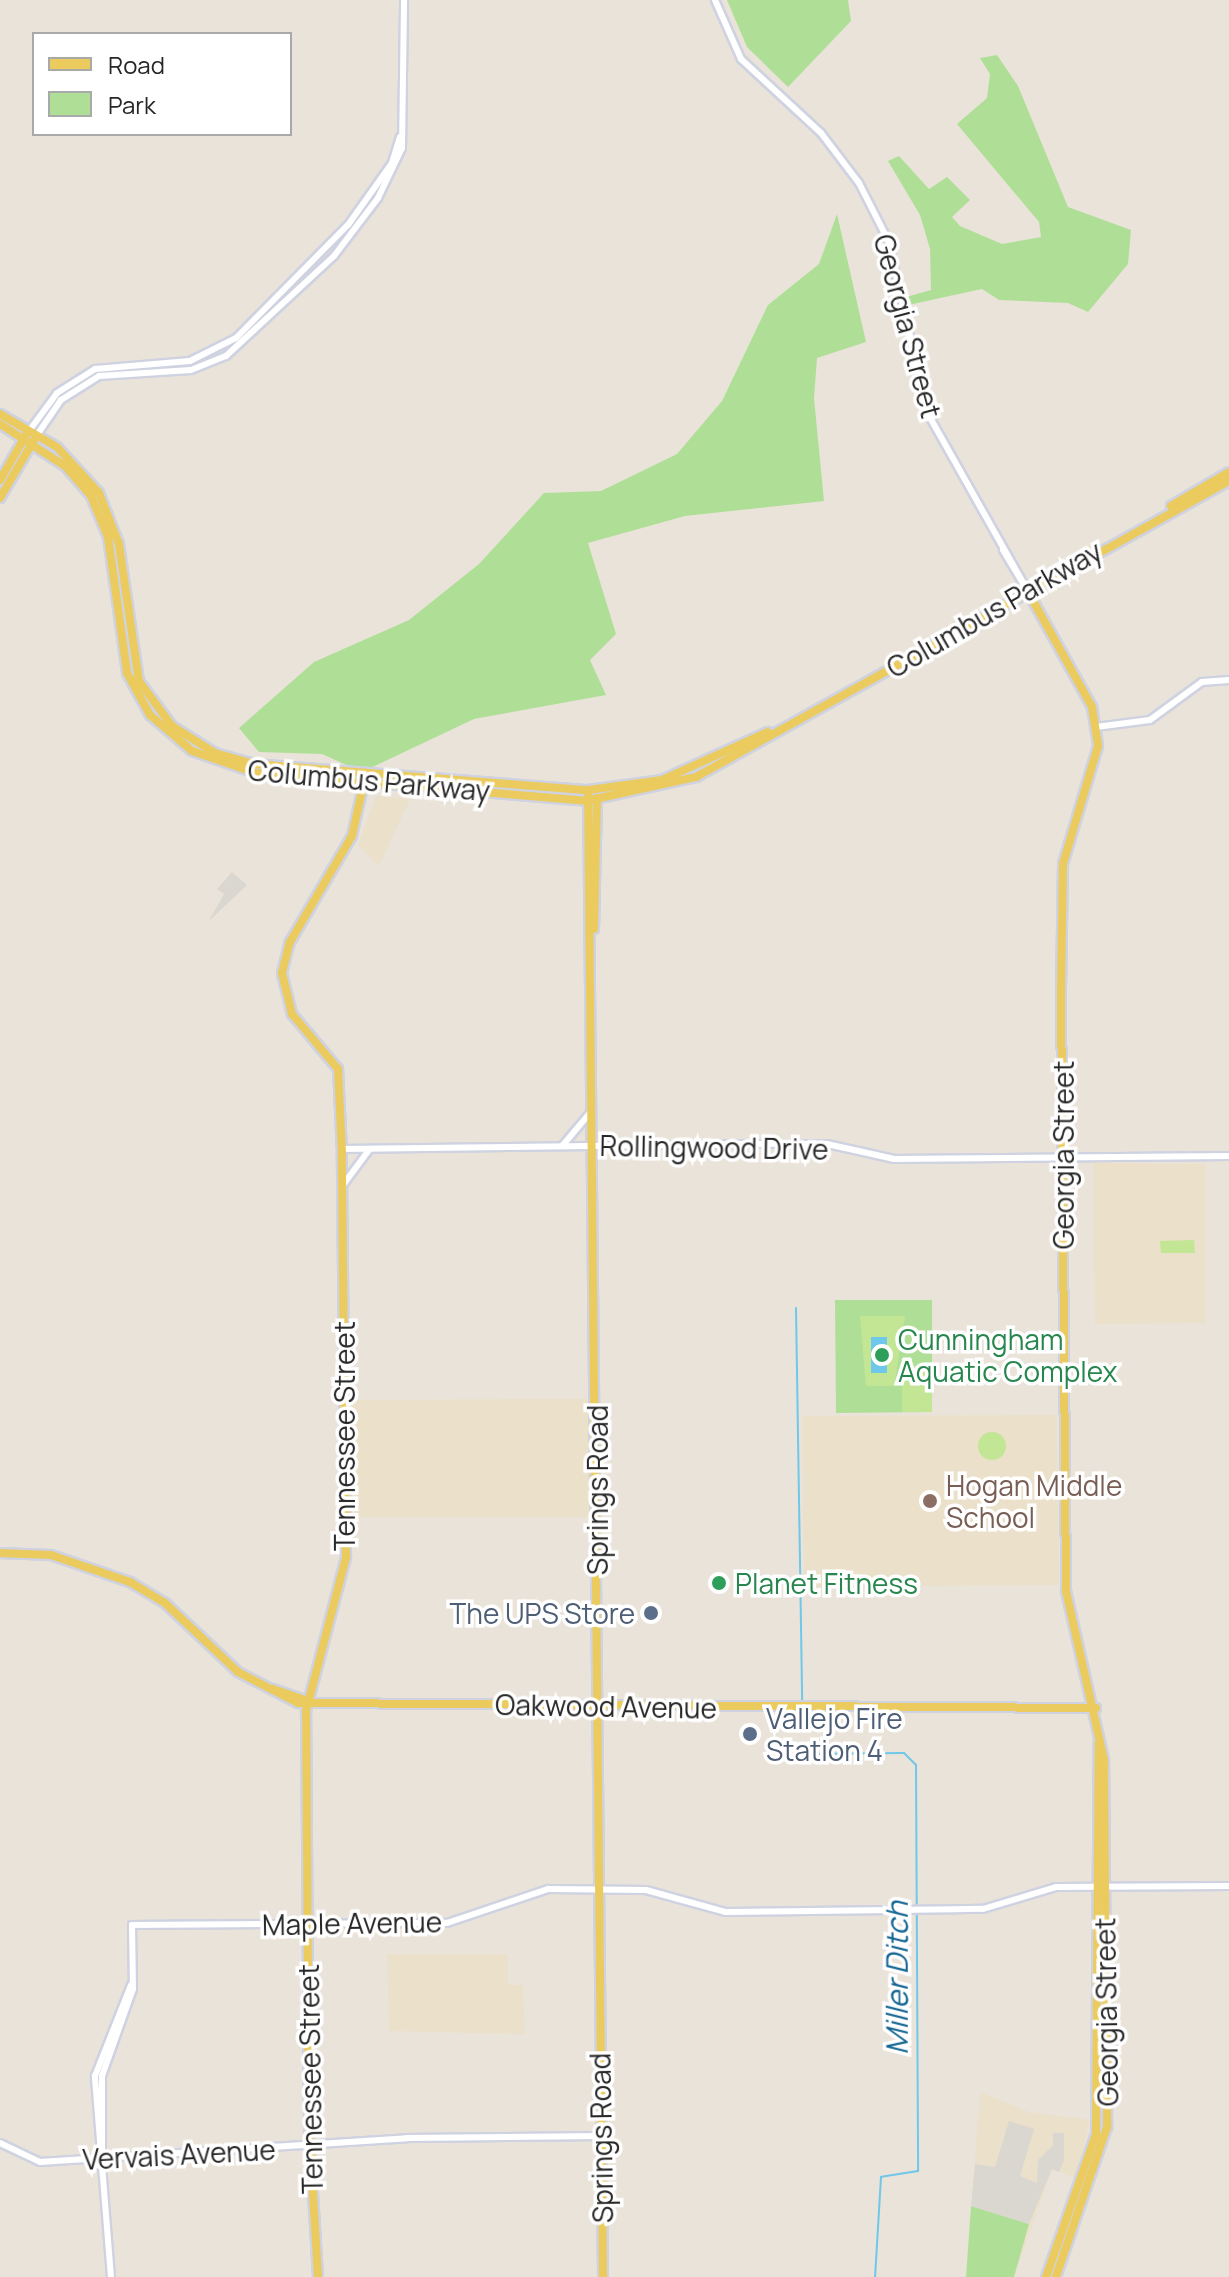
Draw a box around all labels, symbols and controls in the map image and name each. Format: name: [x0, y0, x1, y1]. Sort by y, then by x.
legend: [32, 32, 292, 136]
text: Road: [108, 48, 165, 81]
text: Park: [108, 88, 156, 121]
street label: Georgia Street: [867, 231, 949, 421]
street label: Columbus Parkway: [880, 534, 1108, 684]
street label: Columbus Parkway: [247, 753, 491, 807]
street label: Georgia Street: [1046, 1061, 1080, 1249]
street label: Rollingwood Drive: [599, 1128, 829, 1166]
street label: Tennessee Street: [327, 1321, 361, 1551]
place label: Cunningham Aquatic Complex: [898, 1322, 1117, 1388]
marker: Cunningham Aquatic Complex: [873, 1346, 891, 1364]
street label: Springs Road: [580, 1405, 614, 1575]
place label: Hogan Middle School: [946, 1468, 1122, 1534]
marker: Hogan Middle School: [921, 1492, 939, 1510]
place label: Planet Fitness: [735, 1566, 918, 1600]
marker: Planet Fitness: [710, 1574, 728, 1592]
place label: The UPS Store: [450, 1596, 635, 1630]
marker: The UPS Store: [642, 1604, 660, 1622]
street label: Oakwood Avenue: [495, 1687, 717, 1725]
place label: Vallejo Fire Station 4: [766, 1701, 903, 1767]
marker: Vallejo Fire Station 4: [741, 1725, 759, 1743]
water label: Miller Ditch: [879, 1901, 915, 2055]
street label: Maple Avenue: [262, 1905, 442, 1941]
street label: Georgia Street: [1088, 1917, 1124, 2107]
street label: Tennessee Street: [291, 1964, 329, 2194]
street label: Springs Road: [583, 2053, 619, 2223]
street label: Vervais Avenue: [82, 2132, 276, 2176]

